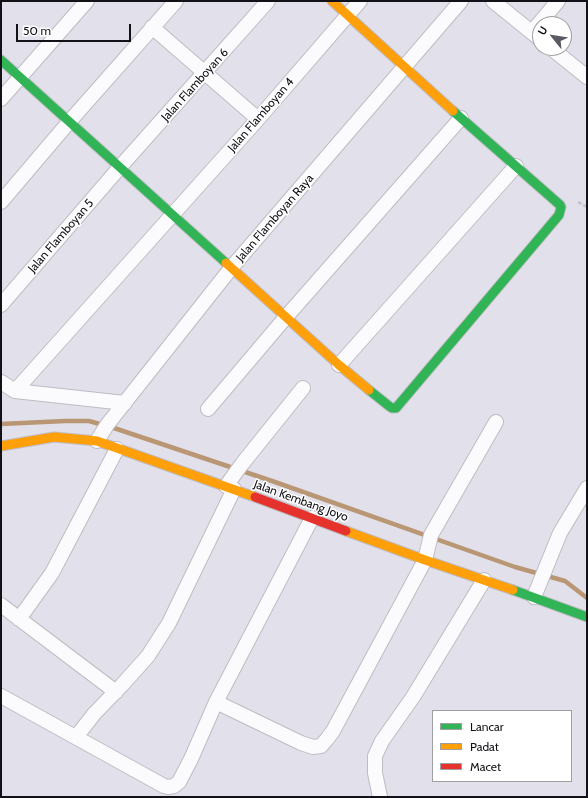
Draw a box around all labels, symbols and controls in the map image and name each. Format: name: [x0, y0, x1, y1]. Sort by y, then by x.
scale bar: [18, 16, 133, 42]
north arrow: [532, 16, 572, 56]
text: 50 m: [23, 23, 51, 38]
text: U: [534, 24, 551, 37]
street label: Jalan Flamboyan 6: [158, 46, 232, 124]
street label: Jalan Flamboyan 4: [225, 75, 297, 155]
street label: Jalan Flamboyan Raya: [233, 171, 317, 265]
street label: Jalan Flamboyan 5: [25, 196, 97, 276]
street label: Jalan Kembang Joyo: [252, 477, 350, 525]
legend: [432, 710, 572, 782]
text: Lancar: [470, 719, 503, 734]
text: Padat: [470, 739, 499, 754]
text: Macet: [470, 759, 501, 774]

